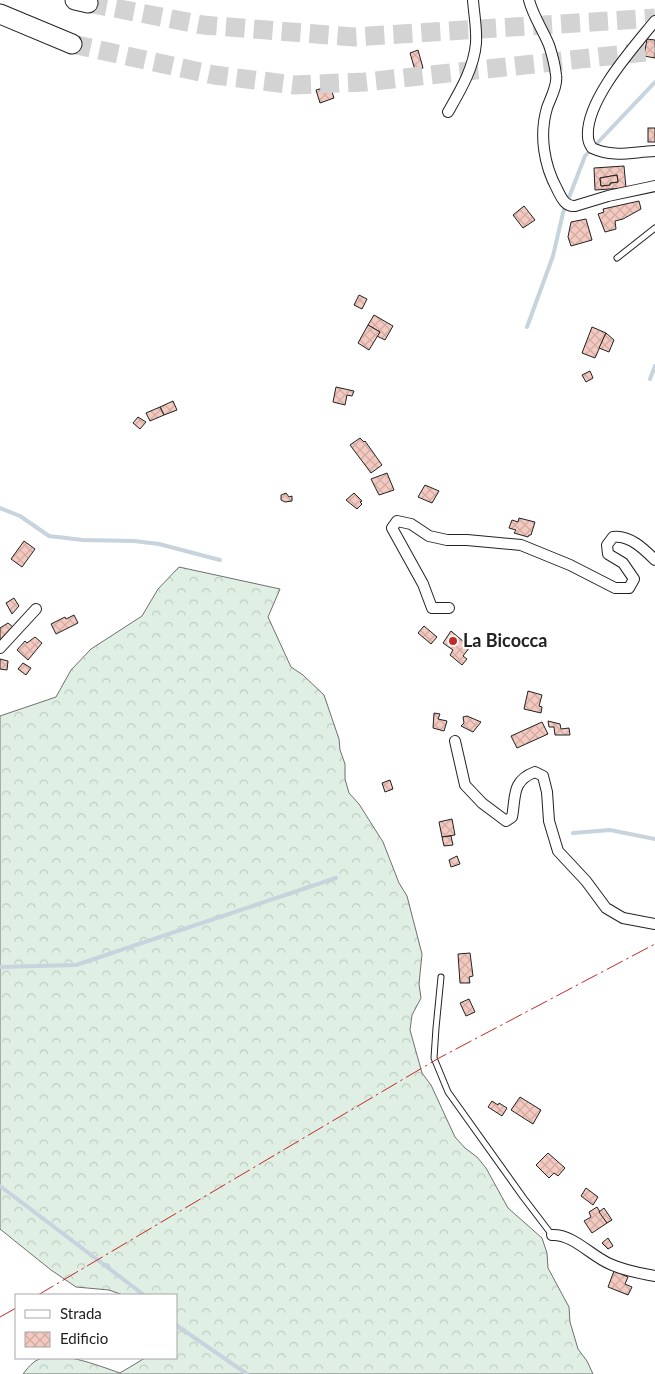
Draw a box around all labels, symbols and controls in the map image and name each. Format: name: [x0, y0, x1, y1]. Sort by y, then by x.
place label: La Bicocca: [463, 629, 547, 651]
marker: La Bicocca: [447, 635, 459, 647]
legend: [15, 1294, 178, 1359]
text: Strada: [60, 1304, 102, 1322]
text: Edificio: [60, 1329, 108, 1347]

